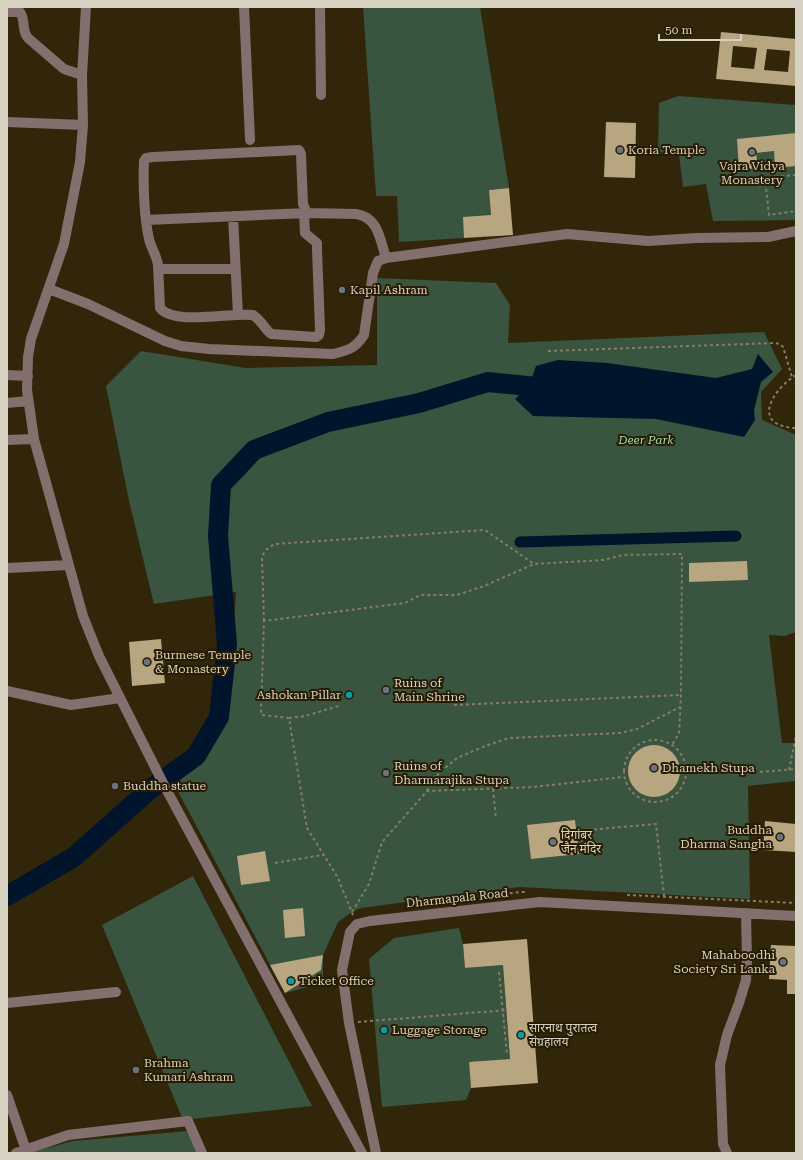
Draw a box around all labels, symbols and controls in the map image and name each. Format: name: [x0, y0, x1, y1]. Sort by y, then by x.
scale bar: [659, 16, 741, 42]
text: 50 m: [665, 23, 692, 37]
place label: Koria Temple: [628, 143, 706, 157]
marker: Koria Temple: [615, 145, 625, 155]
marker: Vajra Vidya Monastery: [747, 147, 757, 157]
place label: Vajra Vidya Monastery: [719, 159, 785, 187]
place label: Kapil Ashram: [350, 283, 428, 297]
marker: Kapil Ashram: [337, 285, 347, 295]
park label: Deer Park: [617, 433, 674, 447]
place label: Burmese Temple & Monastery: [155, 648, 251, 676]
marker: Burmese Temple & Monastery: [142, 657, 152, 667]
place label: Ruins of Main Shrine: [394, 676, 465, 704]
marker: Ruins of Main Shrine: [381, 685, 391, 695]
place label: Ashokan Pillar: [257, 688, 341, 702]
marker: Ashokan Pillar: [344, 690, 354, 700]
place label: Ruins of Dharmarajika Stupa: [394, 759, 509, 787]
place label: Dhamekh Stupa: [662, 761, 755, 775]
marker: Dhamekh Stupa: [649, 763, 659, 773]
marker: Ruins of Dharmarajika Stupa: [381, 768, 391, 778]
place label: Buddha statue: [123, 779, 207, 793]
marker: Buddha statue: [110, 781, 120, 791]
place label: Buddha Dharma Sangha: [680, 823, 772, 851]
place label: दिगांबर जैन मंदिर: [561, 827, 602, 856]
marker: Buddha Dharma Sangha: [775, 832, 785, 842]
marker: दिगांबर जैन मंदिर: [548, 837, 558, 847]
street label: Dharmapala Road: [405, 886, 509, 910]
place label: Mahaboodhi Society Sri Lanka: [674, 948, 775, 976]
marker: Mahaboodhi Society Sri Lanka: [778, 957, 788, 967]
place label: Ticket Office: [299, 974, 374, 988]
marker: Ticket Office: [286, 976, 296, 986]
place label: सारनाथ पुरातत्व संग्रहालय: [529, 1021, 597, 1049]
place label: Luggage Storage: [392, 1023, 487, 1037]
marker: Luggage Storage: [379, 1025, 389, 1035]
marker: सारनाथ पुरातत्व संग्रहालय: [516, 1030, 526, 1040]
place label: Brahma Kumari Ashram: [144, 1056, 233, 1084]
marker: Brahma Kumari Ashram: [131, 1065, 141, 1075]

